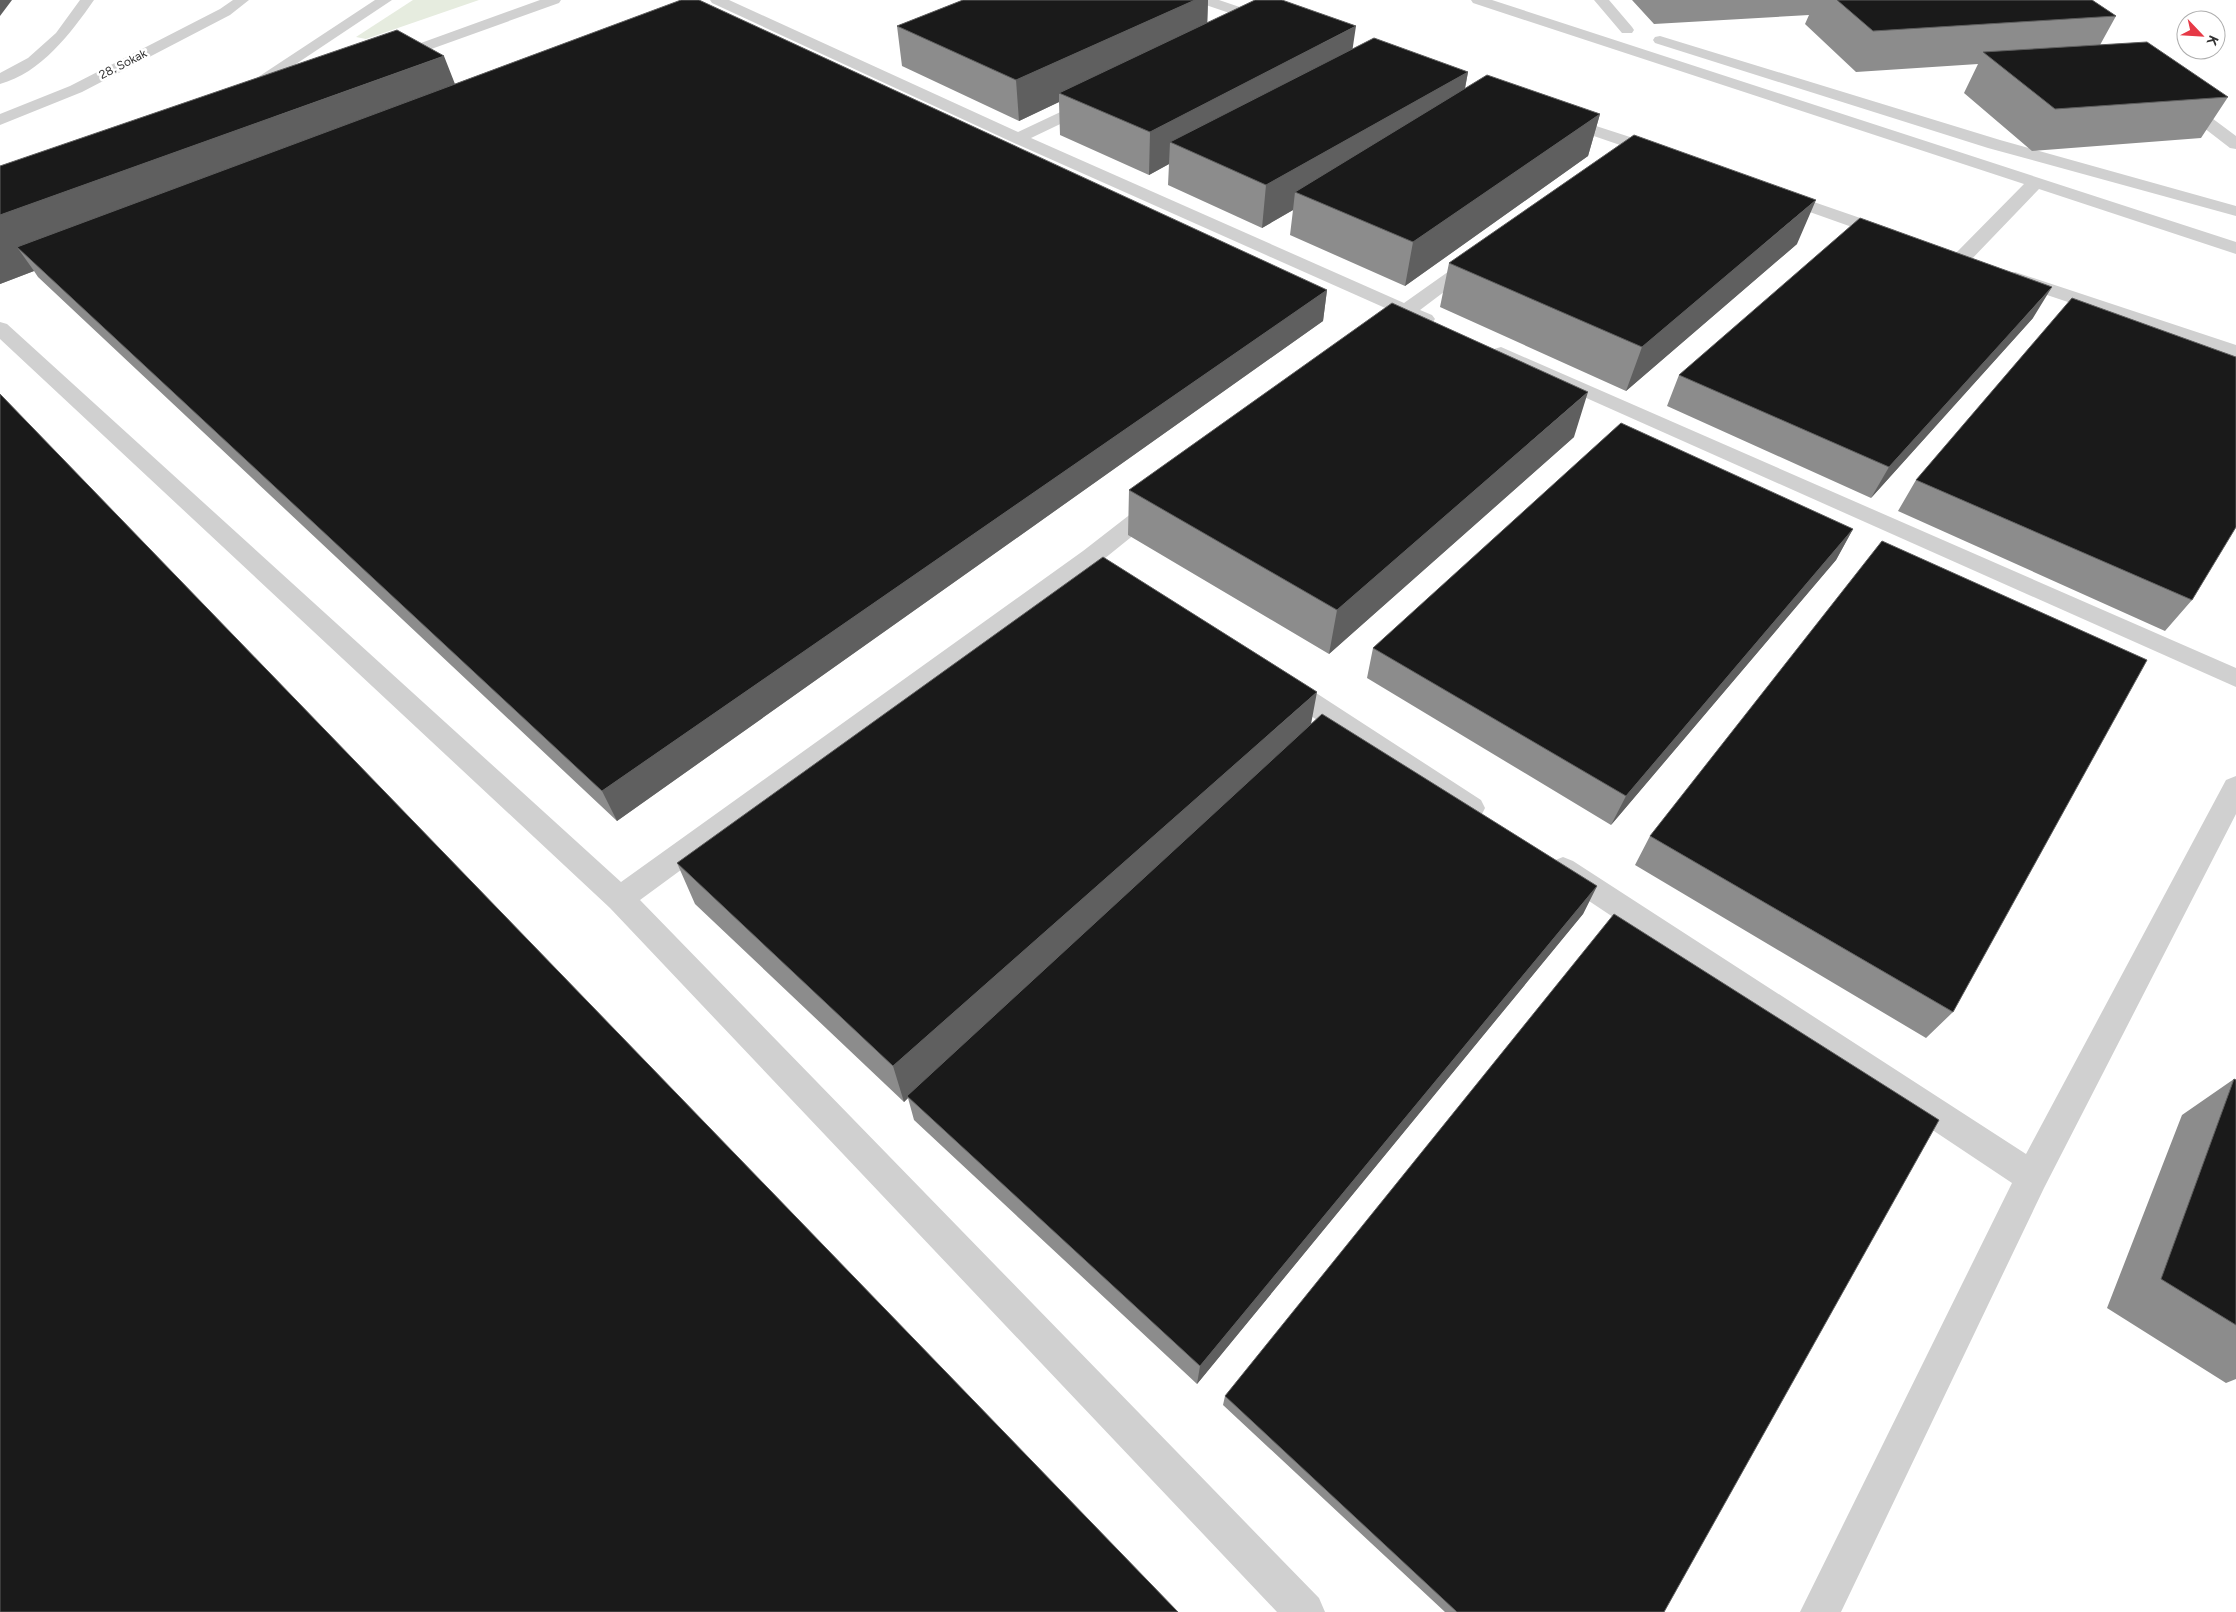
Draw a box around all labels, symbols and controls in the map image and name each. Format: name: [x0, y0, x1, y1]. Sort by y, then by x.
north arrow: [2176, 10, 2226, 60]
text: K: [2202, 32, 2222, 49]
street label: 28. Sokak: [97, 46, 149, 82]

